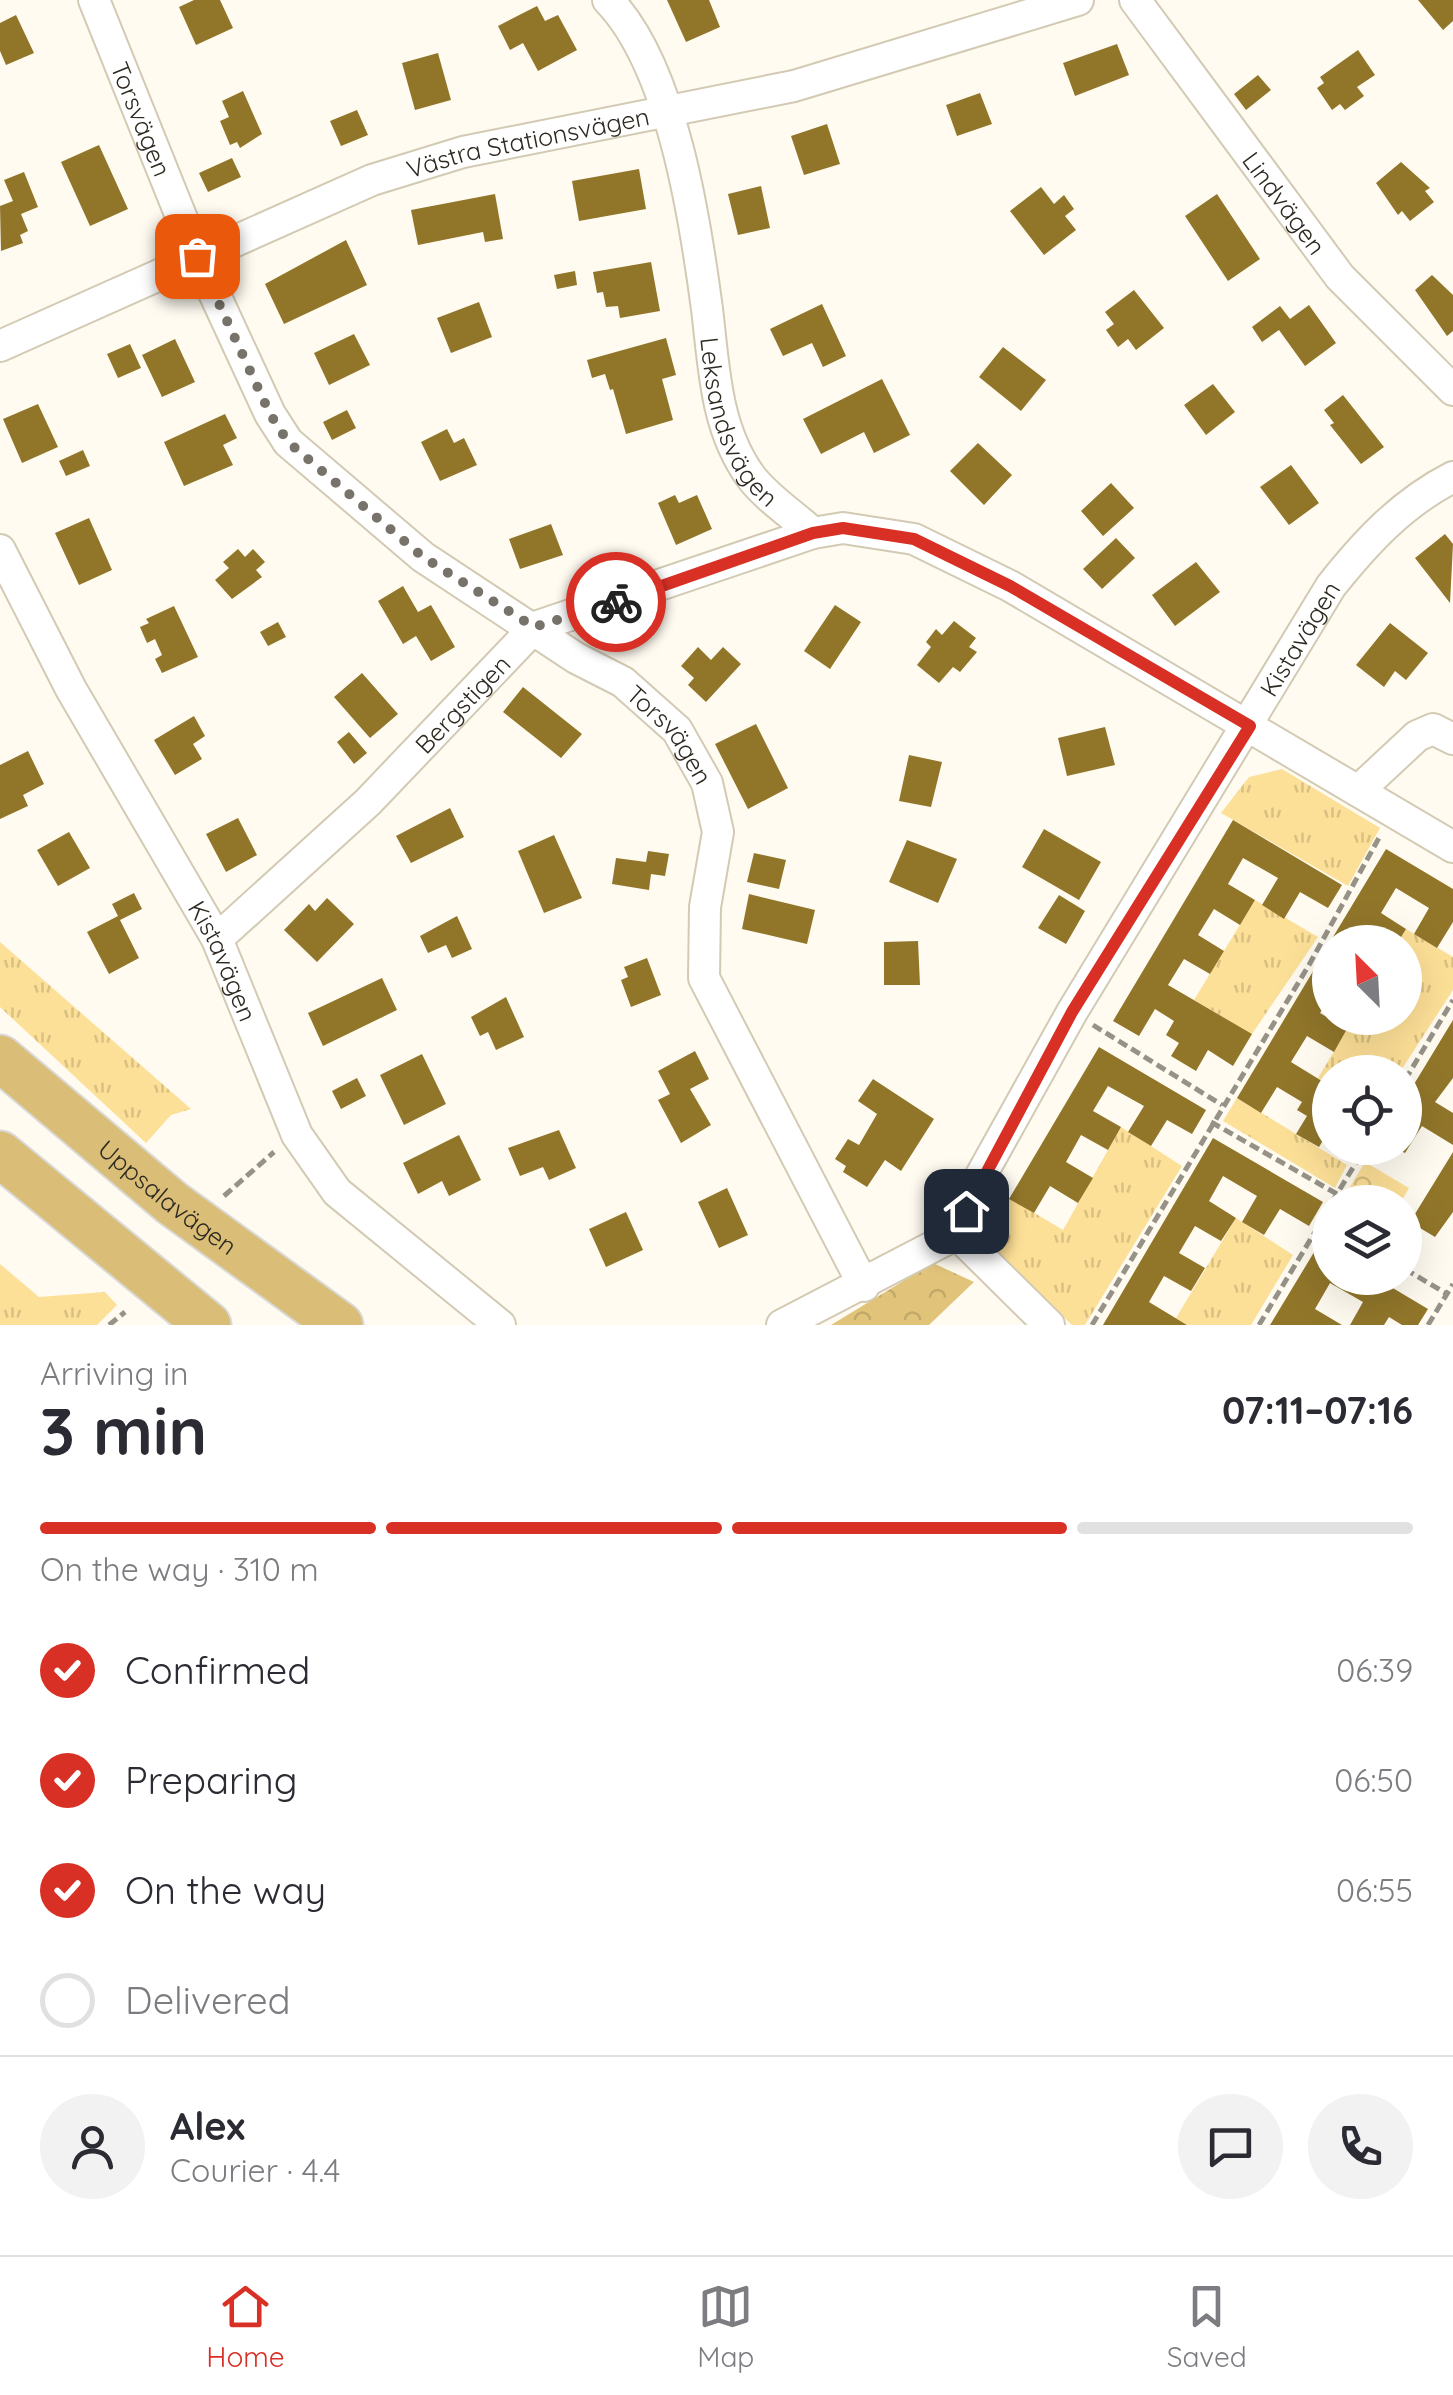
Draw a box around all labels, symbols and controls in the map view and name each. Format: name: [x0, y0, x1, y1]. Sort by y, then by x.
street label: Torsvägen: [105, 57, 179, 180]
street label: Västra Stationsvägen: [403, 100, 652, 184]
street label: Lindvägen: [1237, 145, 1333, 260]
pin: [155, 214, 240, 299]
icon: bag: [170, 229, 225, 284]
street label: Leksandsvägen: [695, 336, 785, 513]
courier: [566, 552, 666, 652]
icon: bike: [589, 575, 644, 630]
street label: Kistavägen: [1252, 575, 1346, 702]
street label: Bergstigen: [408, 648, 516, 759]
street label: Torsvägen: [621, 678, 720, 789]
street label: Kistavägen: [182, 895, 264, 1025]
north arrow: [1312, 925, 1422, 1035]
map controls: [1312, 925, 1422, 1295]
button: locate: [1312, 1055, 1422, 1165]
street label: Uppsalavägen: [92, 1133, 243, 1261]
pin: [924, 1169, 1009, 1254]
icon: home: [939, 1184, 994, 1239]
button: layers: [1312, 1185, 1422, 1295]
text: Arriving in: [40, 1353, 189, 1393]
text: 07:11–07:16: [1222, 1386, 1413, 1434]
text: 3 min: [40, 1390, 207, 1471]
text: On the way · 310 m: [40, 1549, 319, 1589]
icon: check: [40, 1643, 95, 1698]
text: Confirmed: [125, 1646, 310, 1694]
text: 06:39: [1336, 1650, 1413, 1690]
icon: check: [40, 1753, 95, 1808]
text: Preparing: [125, 1756, 297, 1804]
text: 06:50: [1334, 1760, 1413, 1800]
icon: check: [40, 1863, 95, 1918]
text: On the way: [125, 1866, 326, 1914]
text: 06:55: [1336, 1870, 1413, 1910]
text: Delivered: [125, 1976, 291, 2024]
button: person: [40, 2094, 145, 2199]
button: chat: [1178, 2094, 1283, 2199]
button: phone: [1308, 2094, 1413, 2199]
text: Alex: [170, 2102, 245, 2150]
text: Courier · 4.4: [170, 2150, 340, 2190]
tab: Home: [206, 2279, 285, 2374]
tab: Map: [697, 2279, 754, 2374]
tab: Saved: [1167, 2279, 1247, 2374]

